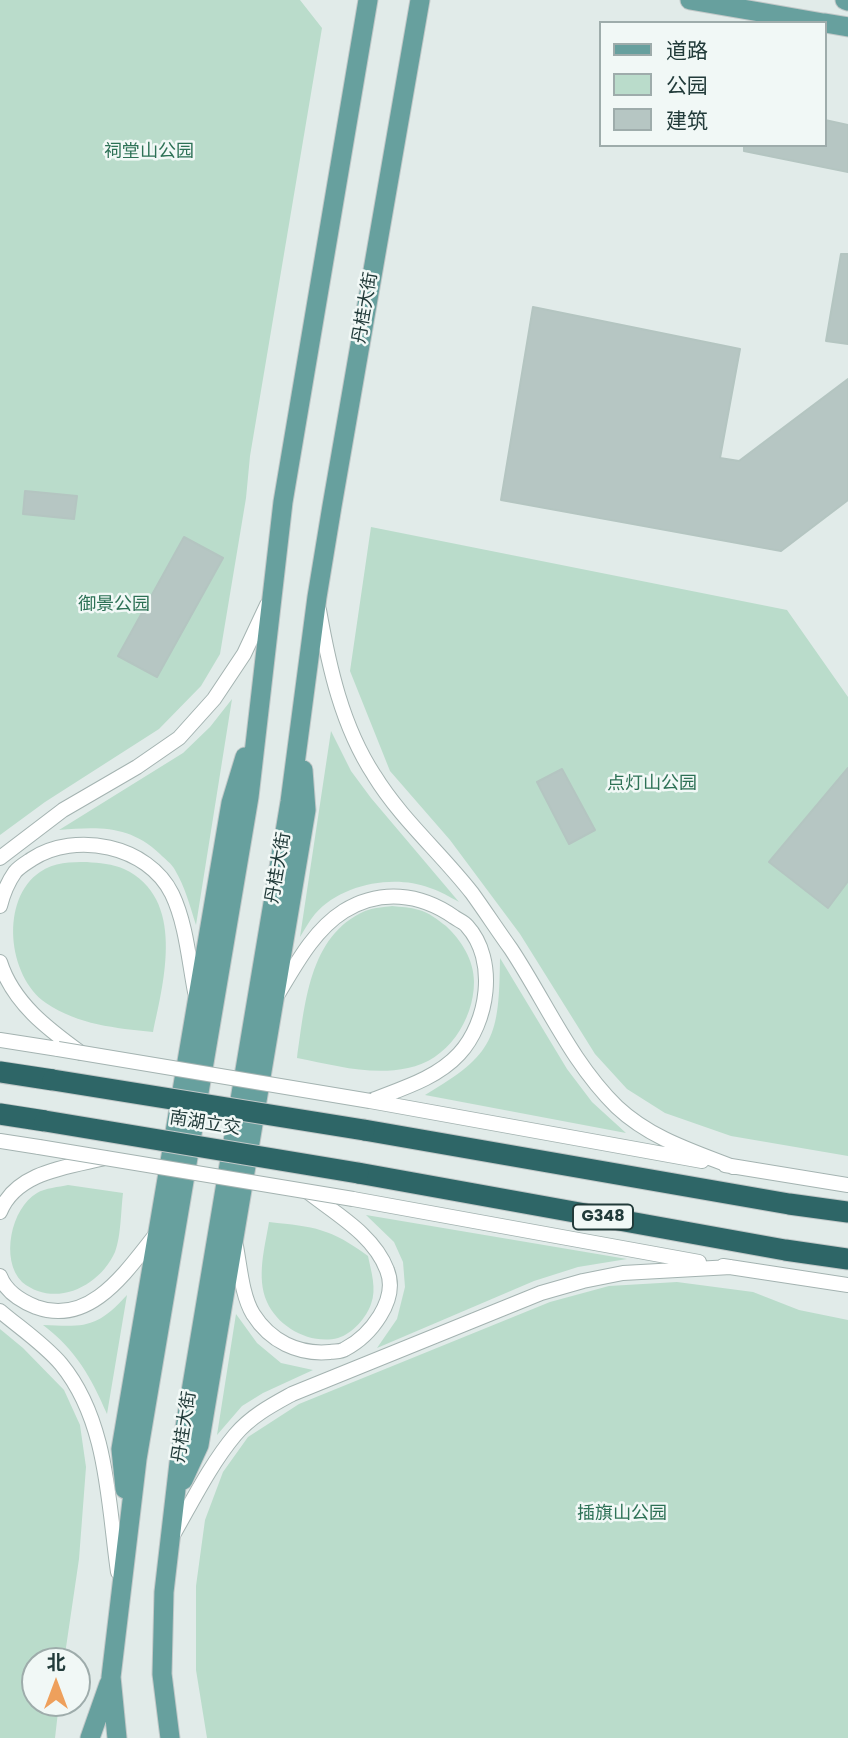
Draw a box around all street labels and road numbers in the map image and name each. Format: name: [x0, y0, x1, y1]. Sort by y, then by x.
street label: 丹桂大街: [349, 271, 383, 345]
street label: 丹桂大街: [262, 831, 296, 905]
street label: 南湖立交: [168, 1108, 242, 1140]
road number: G348: [573, 1204, 633, 1230]
street label: 丹桂大街: [169, 1390, 201, 1464]

